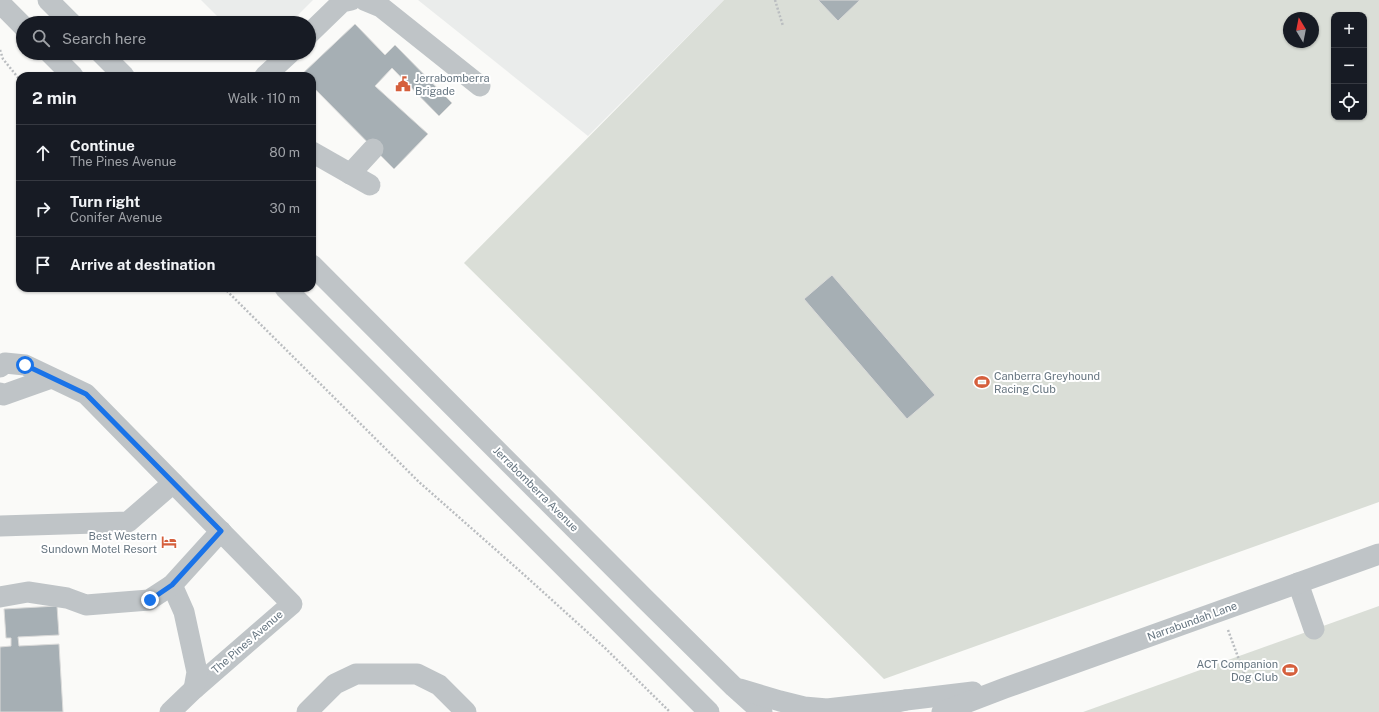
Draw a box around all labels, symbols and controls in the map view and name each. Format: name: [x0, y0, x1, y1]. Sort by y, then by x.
north arrow: [1283, 12, 1319, 48]
map controls: [1331, 12, 1367, 120]
button: +: [1331, 12, 1367, 48]
search box: [16, 16, 316, 60]
icon: search: [30, 27, 52, 49]
text: Search here: [62, 30, 146, 47]
button: −: [1331, 48, 1367, 84]
place label: Jerrabomberra Brigade: [415, 72, 490, 97]
public building icon: Jerrabomberra Brigade: [394, 75, 412, 93]
button: locate: [1331, 84, 1367, 120]
text: 2 min: [32, 88, 77, 108]
text: Walk · 110 m: [228, 91, 300, 106]
text: Continue: [70, 137, 135, 154]
icon: ahead: [32, 142, 54, 164]
text: 80 m: [269, 145, 300, 160]
text: The Pines Avenue: [70, 154, 176, 169]
text: Turn right: [70, 193, 140, 210]
icon: right: [32, 198, 54, 220]
text: 30 m: [270, 201, 300, 216]
text: Conifer Avenue: [70, 210, 162, 225]
icon: arrive: [32, 254, 54, 276]
text: Arrive at destination: [70, 256, 215, 273]
route start: [16, 356, 34, 374]
place label: Canberra Greyhound Racing Club: [994, 370, 1100, 395]
sports icon: Canberra Greyhound Racing Club: [973, 373, 991, 391]
street label: Jerrabomberra Avenue: [491, 444, 581, 534]
place label: Best Western Sundown Motel Resort: [41, 530, 157, 555]
hotel icon: Best Western Sundown Motel Resort: [160, 533, 178, 551]
route end: [141, 591, 159, 609]
street label: Narrabundah Lane: [1145, 599, 1239, 643]
street label: The Pines Avenue: [209, 608, 285, 676]
place label: ACT Companion Dog Club: [1197, 658, 1278, 683]
sports icon: ACT Companion Dog Club: [1281, 661, 1299, 679]

